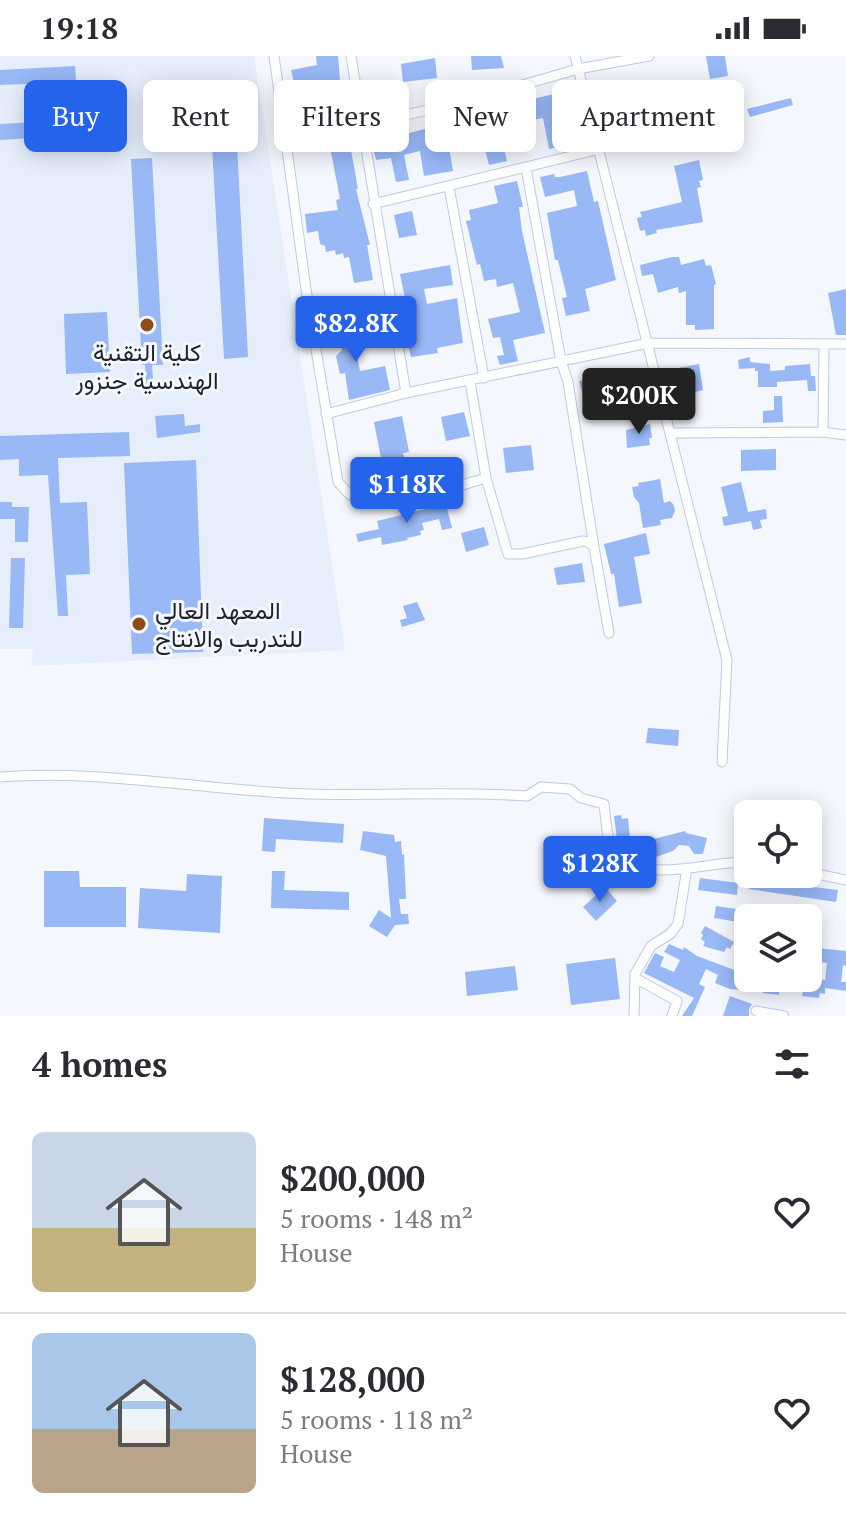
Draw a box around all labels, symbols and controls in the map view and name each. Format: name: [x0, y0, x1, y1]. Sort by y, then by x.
text: 19:18: [40, 8, 118, 48]
chip: Buy: [24, 80, 127, 152]
chip: Rent: [143, 80, 258, 152]
chip: Filters: [274, 80, 409, 152]
chip: New: [425, 80, 536, 152]
chip: Apartment: [552, 80, 744, 152]
pin: $82.8K: [291, 296, 421, 364]
text: $82.8K: [314, 305, 398, 339]
marker: كلية التقنية الهندسية جنزور: [138, 316, 156, 334]
place label: كلية التقنية الهندسية جنزور: [74, 336, 219, 396]
pin: $200K: [583, 368, 695, 436]
text: $200K: [600, 377, 678, 411]
pin: $118K: [351, 457, 463, 525]
text: $118K: [368, 466, 446, 500]
place label: المعهد العالي للتدريب والانتاج: [155, 594, 303, 655]
marker: المعهد العالي للتدريب والانتاج: [130, 615, 148, 633]
map controls: [734, 800, 822, 992]
button: locate: [734, 800, 822, 888]
pin: $128K: [544, 836, 656, 904]
text: $128K: [561, 845, 639, 879]
button: layers: [734, 904, 822, 992]
text: 4 homes: [32, 1042, 167, 1087]
icon: filters: [770, 1042, 814, 1086]
text: $200,000: [280, 1156, 425, 1201]
icon: home: [96, 1164, 192, 1260]
icon: heart: [770, 1190, 814, 1234]
text: 5 rooms · 148 m²: [280, 1201, 473, 1235]
text: House: [280, 1235, 353, 1269]
text: $128,000: [280, 1357, 425, 1402]
icon: home: [96, 1365, 192, 1461]
icon: heart: [770, 1391, 814, 1435]
text: 5 rooms · 118 m²: [280, 1402, 473, 1436]
text: House: [280, 1436, 353, 1470]

